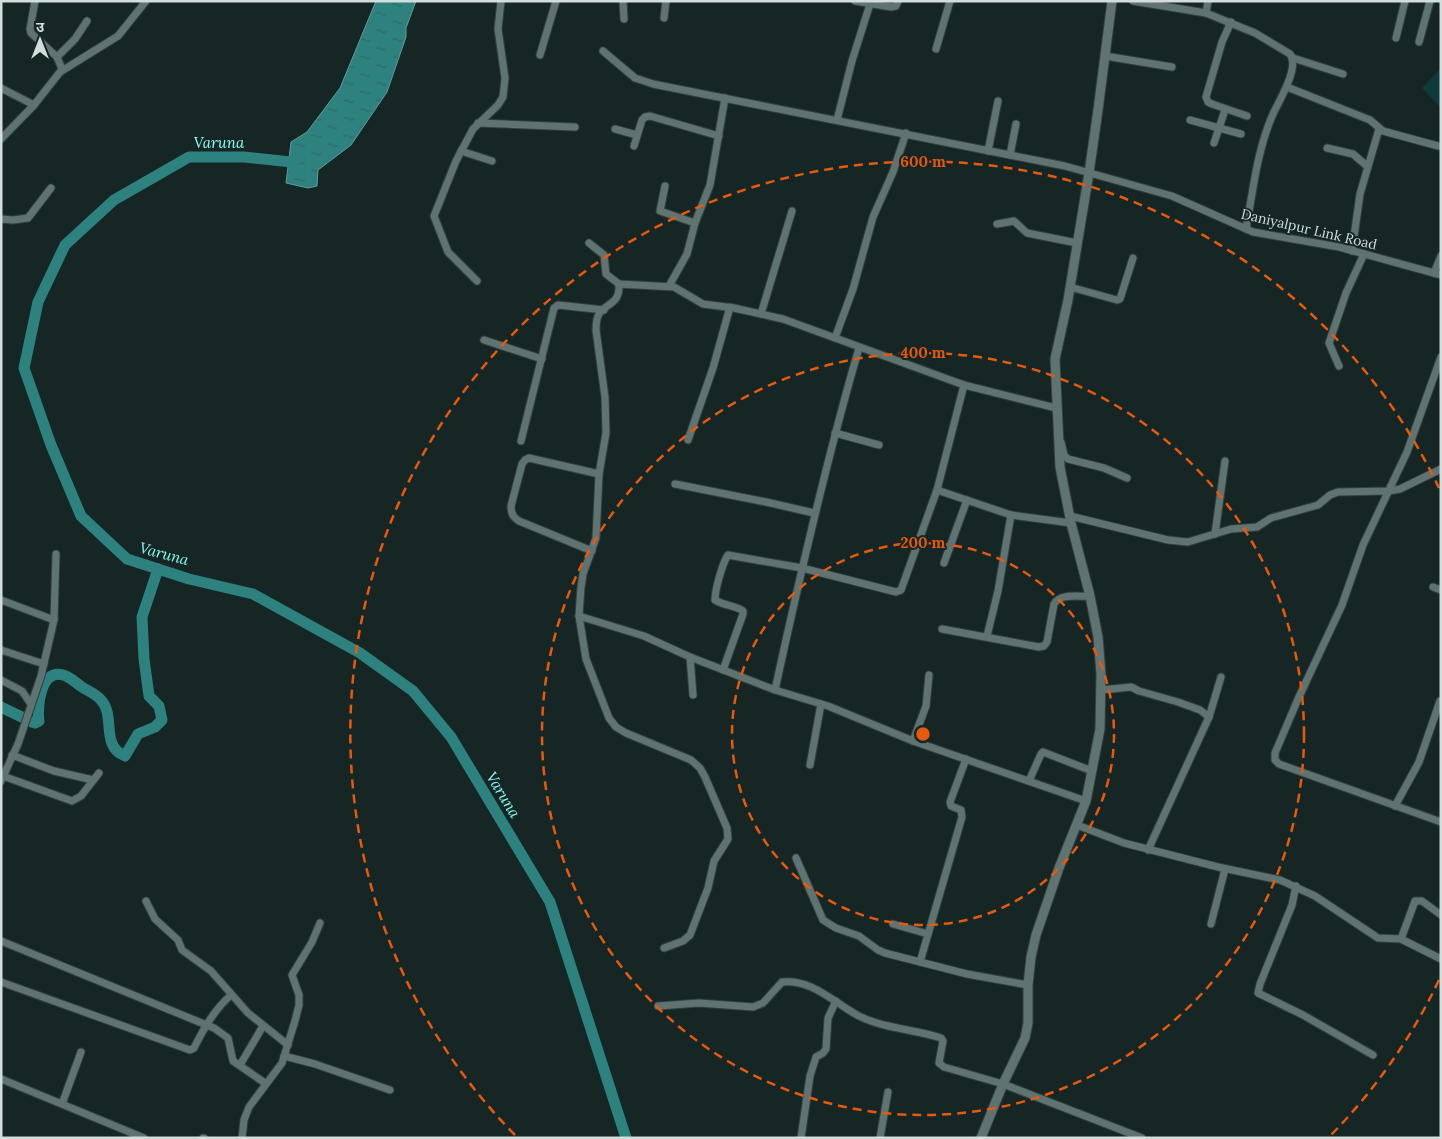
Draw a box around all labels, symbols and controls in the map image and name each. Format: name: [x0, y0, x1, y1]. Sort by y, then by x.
north arrow: [15, 15, 65, 65]
text: उ: [36, 18, 45, 36]
water label: Varuna: [194, 133, 245, 152]
text: 600 m: [900, 152, 946, 171]
street label: Daniyalpur Link Road: [1239, 205, 1379, 253]
text: 400 m: [900, 343, 946, 362]
text: 200 m: [901, 533, 946, 552]
water label: Varuna: [137, 538, 192, 569]
centre of rings: [914, 725, 932, 743]
water label: Varuna: [482, 768, 525, 822]

